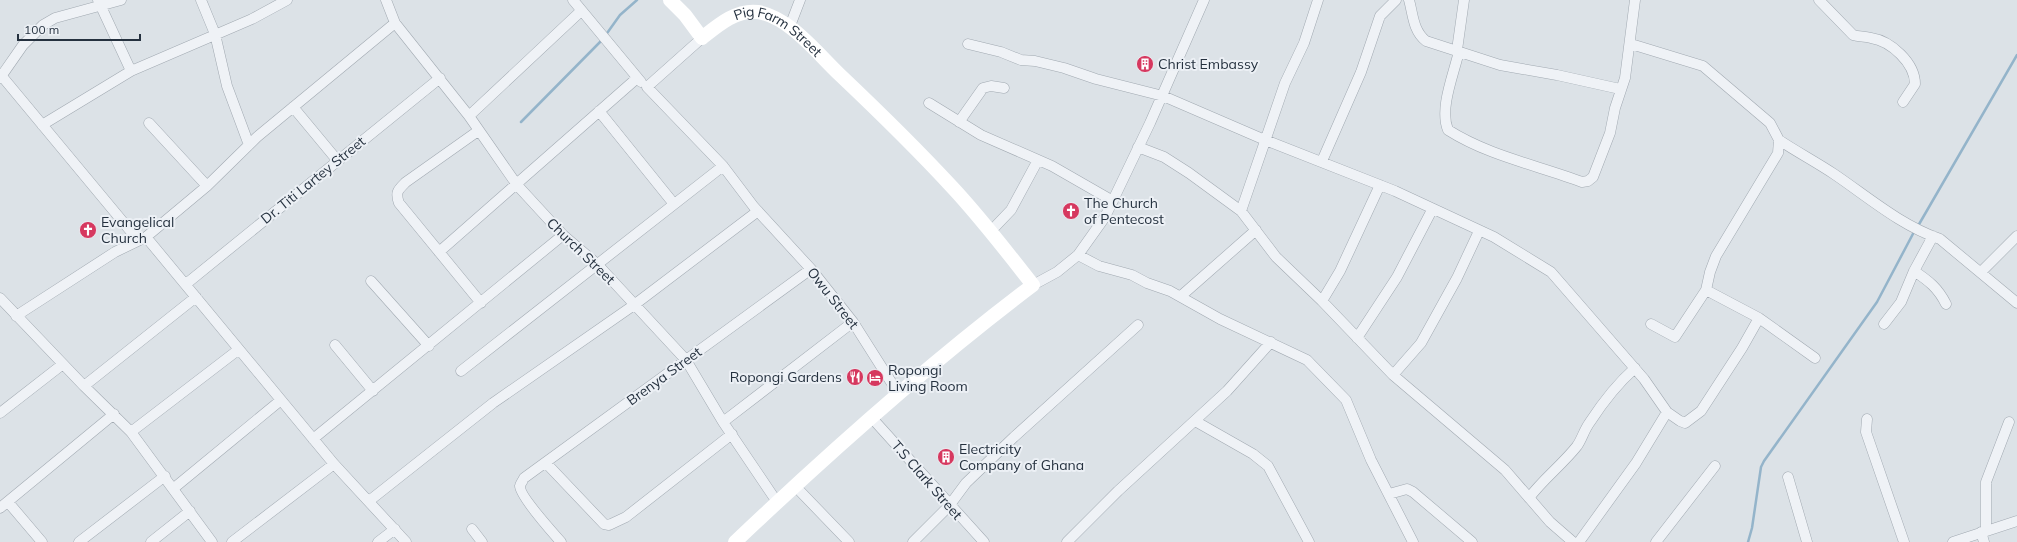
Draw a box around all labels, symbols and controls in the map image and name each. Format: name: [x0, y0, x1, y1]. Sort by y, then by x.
street label: Pig Farm Street: [731, 2, 826, 61]
scale bar: [18, 16, 140, 42]
text: 100 m: [24, 22, 59, 37]
building icon: Christ Embassy: [1135, 54, 1155, 74]
place label: Christ Embassy: [1158, 55, 1259, 73]
street label: Dr. Titi Lartey Street: [257, 132, 369, 228]
place label: The Church of Pentecost: [1084, 194, 1164, 228]
church icon: The Church of Pentecost: [1061, 201, 1081, 221]
place label: Evangelical Church: [101, 213, 174, 247]
street label: Church Street: [543, 214, 619, 288]
church icon: Evangelical Church: [78, 220, 98, 240]
street label: Owu Street: [803, 264, 863, 333]
street label: Brenya Street: [623, 343, 705, 409]
place label: Ropongi Living Room: [888, 361, 968, 395]
restaurant icon: Ropongi Gardens: [845, 367, 865, 387]
place label: Ropongi Gardens: [730, 368, 842, 386]
hotel icon: Ropongi Living Room: [865, 368, 885, 388]
street label: T.S Clark Street: [888, 437, 966, 523]
place label: Electricity Company of Ghana: [959, 440, 1084, 474]
building icon: Electricity Company of Ghana: [936, 447, 956, 467]

